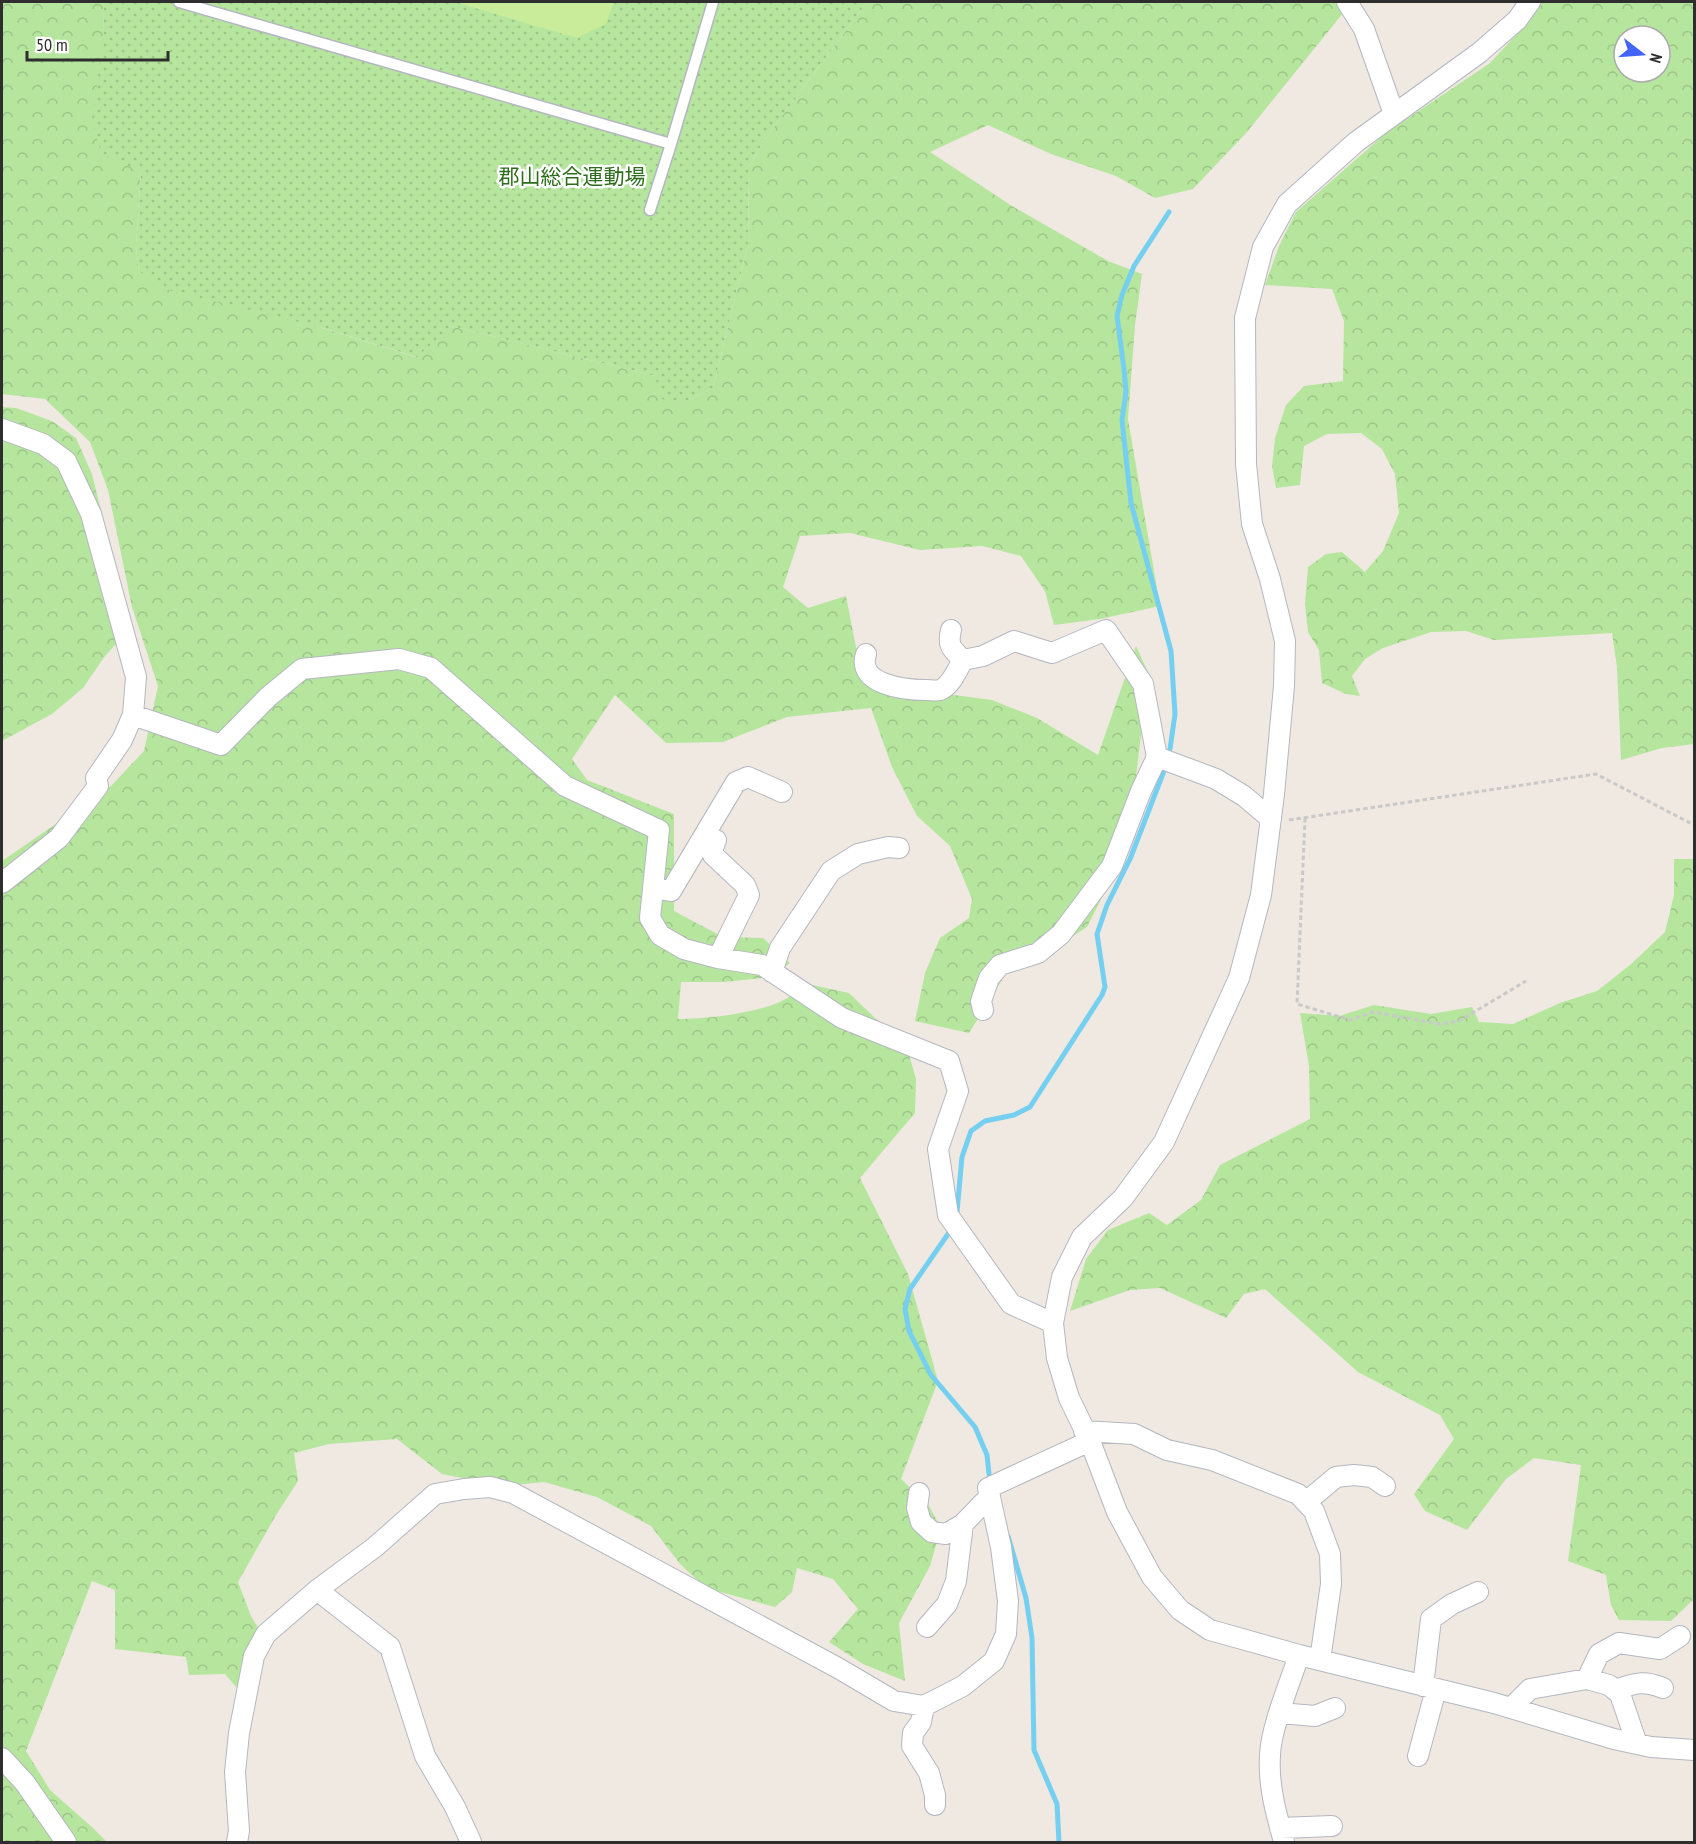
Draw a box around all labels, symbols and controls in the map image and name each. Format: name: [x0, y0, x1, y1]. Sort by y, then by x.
scale bar: [27, 24, 168, 62]
north arrow: [1612, 24, 1672, 84]
text: 50 m: [36, 33, 68, 56]
text: N: [1646, 51, 1667, 65]
park label: 郡山総合運動場: [499, 163, 646, 190]

